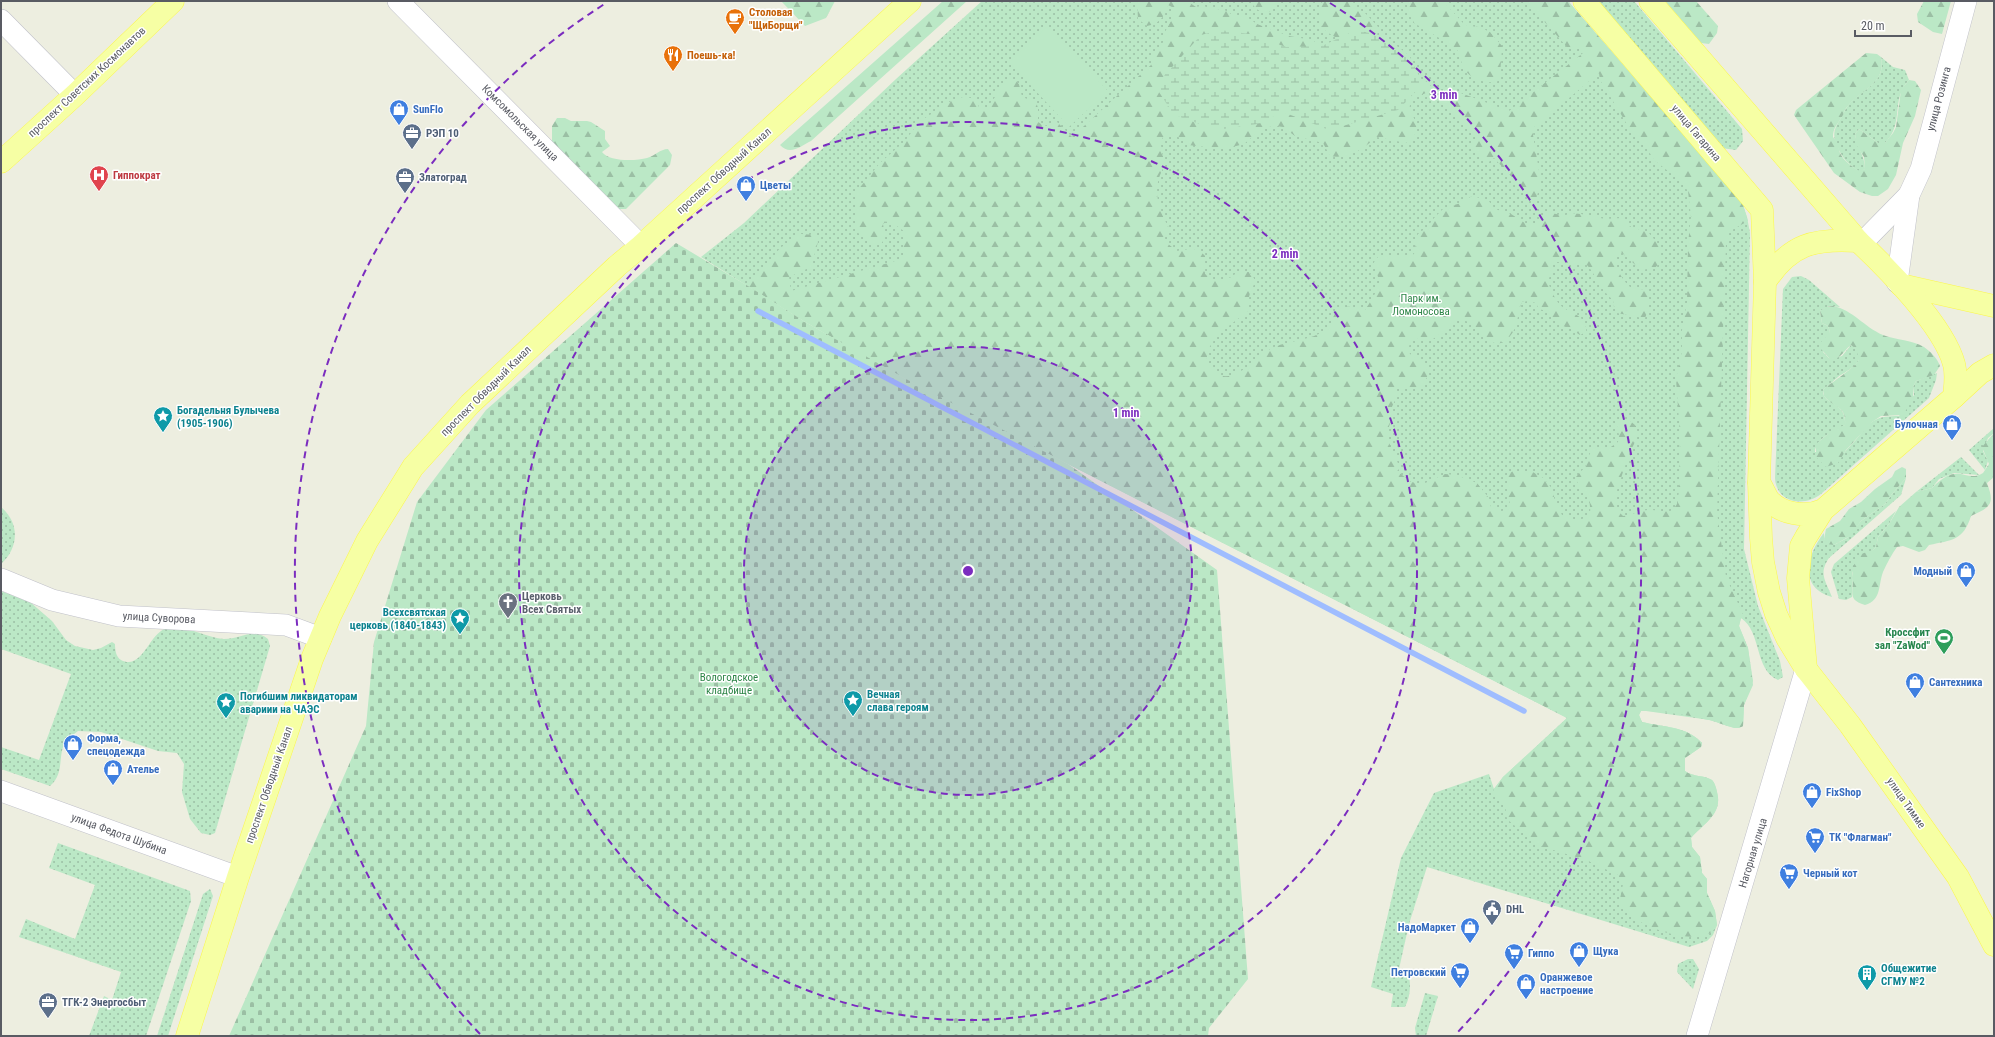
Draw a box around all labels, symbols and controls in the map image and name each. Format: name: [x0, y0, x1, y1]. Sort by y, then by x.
place label: Столовая "ЩиБорщи": [749, 6, 803, 32]
cafe icon: Столовая "ЩиБорщи": [724, 7, 746, 35]
scale bar: [1855, 12, 1911, 38]
text: 20 m: [1861, 19, 1885, 33]
street label: проспект Советских Космонавтов: [26, 24, 148, 140]
restaurant icon: Поешь-ка!: [662, 44, 684, 72]
place label: Поешь-ка!: [687, 49, 736, 62]
street label: улица Розинга: [1924, 65, 1954, 133]
street label: Комсомольская улица: [479, 82, 561, 164]
text: 3 min: [1431, 88, 1457, 102]
shop icon: SunFlo: [388, 98, 410, 126]
street label: улица Гагарина: [1669, 102, 1723, 164]
place label: SunFlo: [413, 103, 444, 116]
office icon: РЭП 10: [401, 122, 423, 150]
street label: проспект Обводный Канал: [674, 125, 774, 217]
place label: РЭП 10: [426, 127, 459, 140]
hospital icon: Гиппократ: [88, 164, 110, 192]
office icon: Златоград: [394, 166, 416, 194]
place label: Гиппократ: [113, 169, 161, 182]
place label: Златоград: [419, 171, 467, 184]
shop icon: Цветы: [735, 174, 757, 202]
place label: Цветы: [760, 179, 791, 192]
text: 2 min: [1272, 247, 1298, 261]
park label: Парк им. Ломоносова: [1392, 292, 1450, 318]
street label: проспект Обводный Канал: [438, 343, 534, 439]
place label: Богадельня Булычева (1905-1906): [177, 404, 279, 430]
place icon: Богадельня Булычева (1905-1906): [152, 405, 174, 433]
text: 1 min: [1113, 406, 1139, 420]
shop icon: Булочная: [1941, 413, 1963, 441]
place label: Булочная: [1895, 418, 1938, 431]
shop icon: Модный: [1955, 560, 1977, 588]
centre of rings: [961, 564, 975, 578]
place label: Модный: [1913, 565, 1952, 578]
place label: Церковь Всех Святых: [522, 590, 581, 616]
church icon: Церковь Всех Святых: [497, 591, 519, 619]
place label: Всехсвятская церковь (1840-1843): [350, 606, 446, 632]
place icon: Всехсвятская церковь (1840-1843): [449, 607, 471, 635]
street label: улица Суворова: [122, 610, 196, 626]
place label: Кроссфит зал "ZaWod": [1875, 626, 1930, 652]
sports icon: Кроссфит зал "ZaWod": [1933, 627, 1955, 655]
park label: Вологодское кладбище: [700, 671, 758, 697]
shop icon: Сантехника: [1904, 671, 1926, 699]
place label: Сантехника: [1929, 676, 1983, 689]
place label: Вечная слава героям: [867, 688, 929, 714]
place icon: Вечная слава героям: [842, 689, 864, 717]
place label: Погибшим ликвидаторам авариии на ЧАЭС: [240, 690, 358, 716]
place icon: Погибшим ликвидаторам авариии на ЧАЭС: [215, 691, 237, 719]
street label: проспект Обводный Канал: [243, 725, 295, 845]
place label: Форма, спецодежда: [87, 732, 145, 758]
shop icon: Форма, спецодежда: [62, 733, 84, 761]
shop icon: Ателье: [102, 758, 124, 786]
place label: Ателье: [127, 763, 159, 776]
street label: улица Тимме: [1884, 775, 1928, 831]
shop icon: FixShop: [1801, 781, 1823, 809]
place label: FixShop: [1826, 786, 1862, 799]
street label: улица Федота Шубина: [69, 811, 169, 857]
street label: Нагорная улица: [1736, 817, 1770, 889]
supermarket icon: ТК "Флагман": [1804, 826, 1826, 854]
place label: ТК "Флагман": [1829, 831, 1892, 844]
supermarket icon: Черный кот: [1778, 862, 1800, 890]
place label: Черный кот: [1803, 867, 1858, 880]
public building icon: DHL: [1481, 898, 1503, 926]
place label: DHL: [1506, 903, 1524, 916]
shop icon: НадоМаркет: [1459, 916, 1481, 944]
place label: НадоМаркет: [1398, 921, 1456, 934]
shop icon: Щука: [1568, 940, 1590, 968]
supermarket icon: Гиппо: [1503, 942, 1525, 970]
place label: Щука: [1593, 945, 1618, 958]
place label: Гиппо: [1528, 947, 1555, 960]
supermarket icon: Петровский: [1449, 961, 1471, 989]
place label: Общежитие СГМУ №2: [1881, 962, 1937, 988]
building icon: Общежитие СГМУ №2: [1856, 963, 1878, 991]
place label: Петровский: [1391, 966, 1446, 979]
place label: Оранжевое настроение: [1540, 971, 1593, 997]
shop icon: Оранжевое настроение: [1515, 972, 1537, 1000]
office icon: ТГК-2 Энергосбыт: [37, 991, 59, 1019]
place label: ТГК-2 Энергосбыт: [62, 996, 146, 1009]

